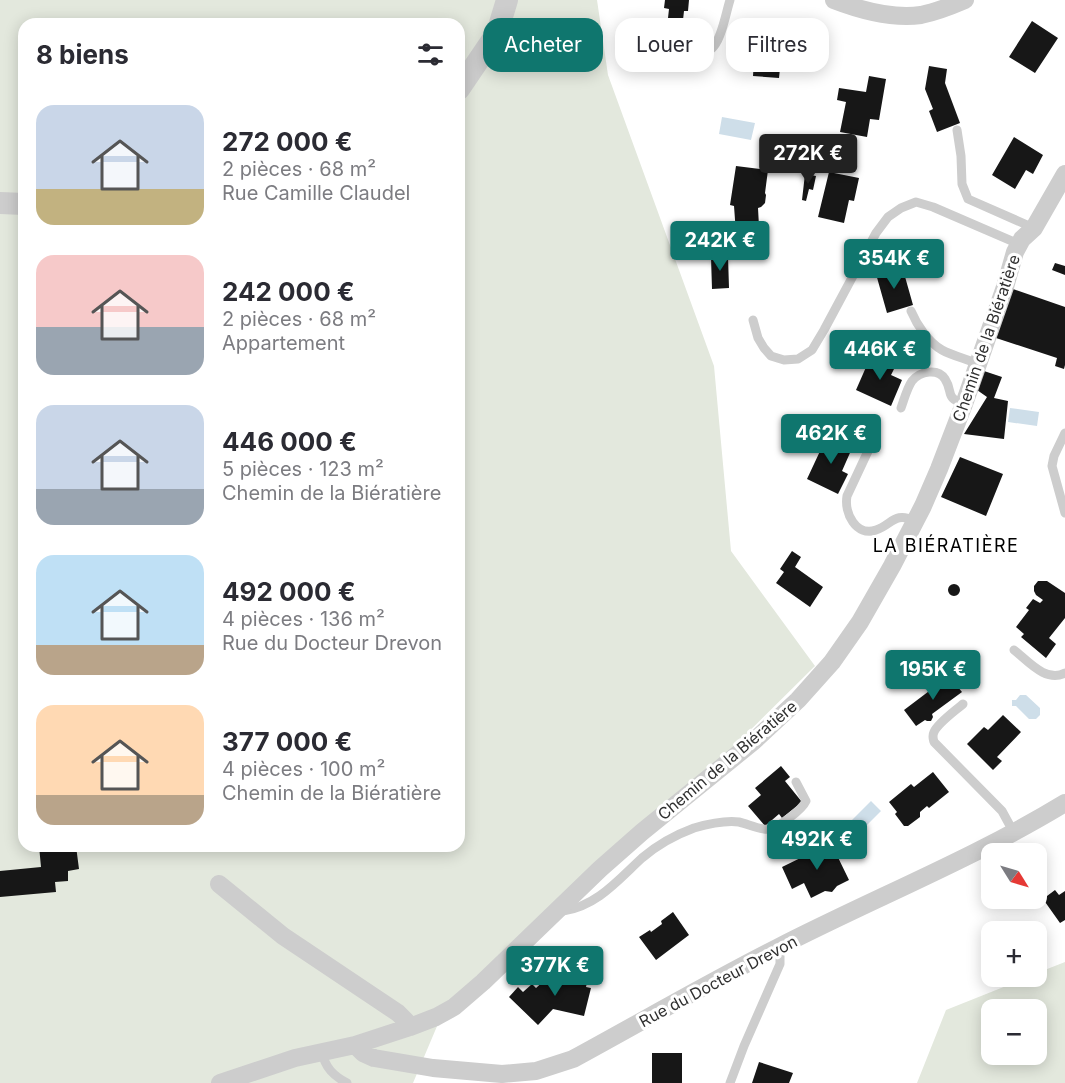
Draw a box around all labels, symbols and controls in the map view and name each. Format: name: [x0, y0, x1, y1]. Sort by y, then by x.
chip: Acheter: [483, 18, 603, 72]
chip: Louer: [615, 18, 714, 72]
chip: Filtres: [726, 18, 829, 72]
icon: filters: [414, 38, 447, 71]
text: 8 biens: [36, 39, 129, 70]
text: 272 000 €: [222, 126, 353, 157]
icon: home: [84, 129, 156, 201]
pin: 272K €: [759, 134, 857, 185]
text: 272K €: [773, 141, 843, 165]
text: 2 pièces · 68 m²: [222, 157, 376, 181]
text: Rue Camille Claudel: [222, 181, 410, 205]
pin: 242K €: [671, 221, 769, 272]
text: 242K €: [684, 228, 756, 252]
pin: 354K €: [845, 239, 943, 290]
text: 354K €: [858, 246, 930, 270]
street label: Chemin de la Biératière: [948, 252, 1024, 424]
text: 242 000 €: [222, 276, 355, 307]
icon: home: [84, 279, 156, 351]
text: 2 pièces · 68 m²: [222, 307, 376, 331]
pin: 446K €: [831, 330, 929, 381]
text: Appartement: [222, 331, 345, 355]
text: 446K €: [844, 337, 916, 361]
pin: 462K €: [782, 414, 880, 465]
text: 462K €: [795, 421, 867, 445]
text: 446 000 €: [222, 426, 357, 457]
icon: home: [84, 429, 156, 501]
text: 5 pièces · 123 m²: [222, 457, 384, 481]
text: Chemin de la Biératière: [222, 481, 441, 505]
district label: LA BIÉRATIÈRE: [873, 534, 1019, 556]
text: 492 000 €: [222, 576, 356, 607]
icon: home: [84, 579, 156, 651]
text: 4 pièces · 136 m²: [222, 607, 385, 631]
text: Rue du Docteur Drevon: [222, 631, 442, 655]
pin: 195K €: [884, 650, 982, 701]
text: 195K €: [899, 657, 967, 681]
street label: Chemin de la Biératière: [653, 696, 801, 824]
text: 377 000 €: [222, 726, 352, 757]
icon: home: [84, 729, 156, 801]
text: 4 pièces · 100 m²: [222, 757, 385, 781]
text: Chemin de la Biératière: [222, 781, 441, 805]
pin: 492K €: [768, 820, 866, 871]
text: 492K €: [781, 827, 853, 851]
north arrow: [981, 843, 1047, 909]
map controls: [981, 843, 1047, 1065]
button: +: [981, 921, 1047, 987]
street label: Rue du Docteur Drevon: [636, 931, 800, 1031]
pin: 377K €: [506, 946, 604, 997]
text: 377K €: [520, 953, 590, 977]
button: −: [981, 999, 1047, 1065]

